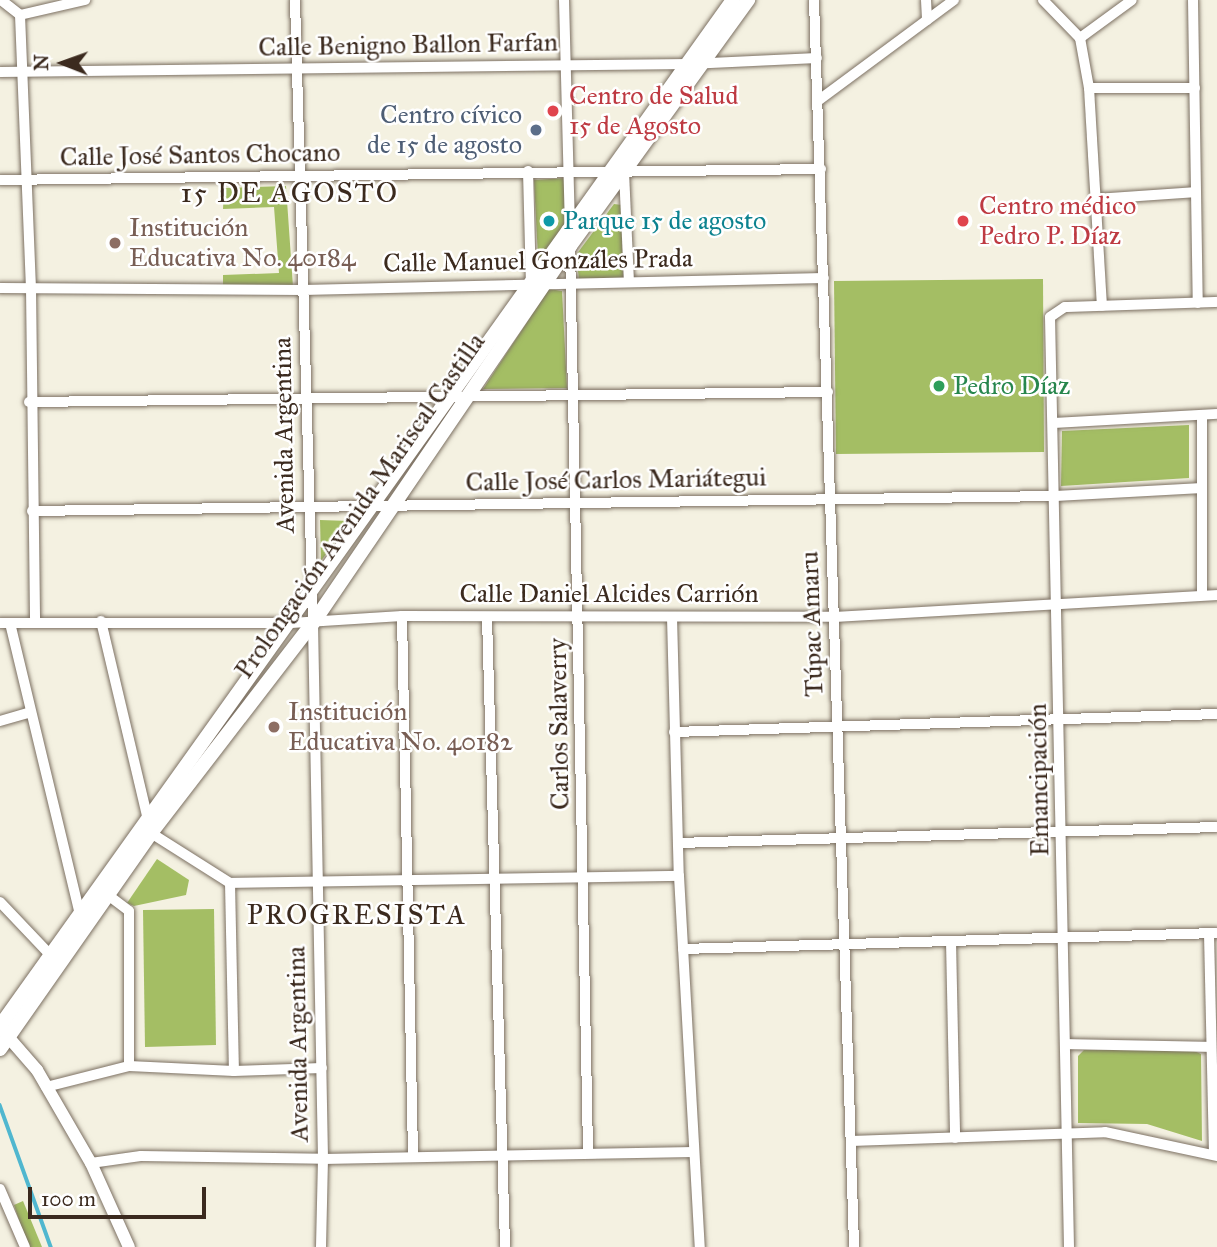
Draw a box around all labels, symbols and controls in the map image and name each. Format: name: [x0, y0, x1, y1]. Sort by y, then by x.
street label: Calle Benigno Ballon Farfan: [258, 27, 558, 63]
north arrow: [28, 28, 98, 98]
text: N: [30, 54, 53, 71]
place label: Centro de Salud 15 de Agosto: [569, 80, 738, 142]
place label: Centro cívico de 15 de agosto: [367, 99, 522, 160]
marker: Centro de Salud 15 de Agosto: [543, 101, 563, 121]
marker: Centro cívico de 15 de agosto: [528, 122, 544, 138]
street label: Calle José Santos Chocano: [60, 137, 340, 173]
district label: 15 DE AGOSTO: [182, 176, 398, 210]
place label: Centro médico Pedro P. Díaz: [979, 190, 1136, 252]
place label: Parque 15 de agosto: [563, 205, 766, 237]
marker: Centro médico Pedro P. Díaz: [953, 211, 973, 231]
place label: Institución Educativa No. 40184: [129, 212, 355, 274]
marker: Parque 15 de agosto: [541, 213, 557, 229]
marker: Institución Educativa No. 40184: [107, 235, 123, 251]
street label: Calle Manuel Gonzáles Prada: [383, 243, 693, 279]
street label: Prolongación Avenida Mariscal Castilla: [228, 327, 492, 685]
street label: Avenida Argentina: [267, 337, 301, 533]
place label: Pedro Díaz: [953, 370, 1070, 402]
marker: Pedro Díaz: [931, 378, 947, 394]
street label: Calle José Carlos Mariátegui: [465, 462, 767, 498]
street label: Túpac Amaru: [794, 551, 830, 697]
street label: Calle Daniel Alcides Carrión: [459, 578, 759, 610]
street label: Carlos Salaverry: [542, 638, 576, 810]
place label: Institución Educativa No. 40182: [288, 696, 513, 758]
street label: Emancipación: [1022, 703, 1056, 857]
marker: Institución Educativa No. 40182: [266, 719, 282, 735]
district label: PROGRESISTA: [248, 898, 466, 932]
street label: Avenida Argentina: [281, 946, 315, 1142]
scale bar: [32, 1174, 210, 1218]
text: 100 m: [41, 1186, 96, 1212]

